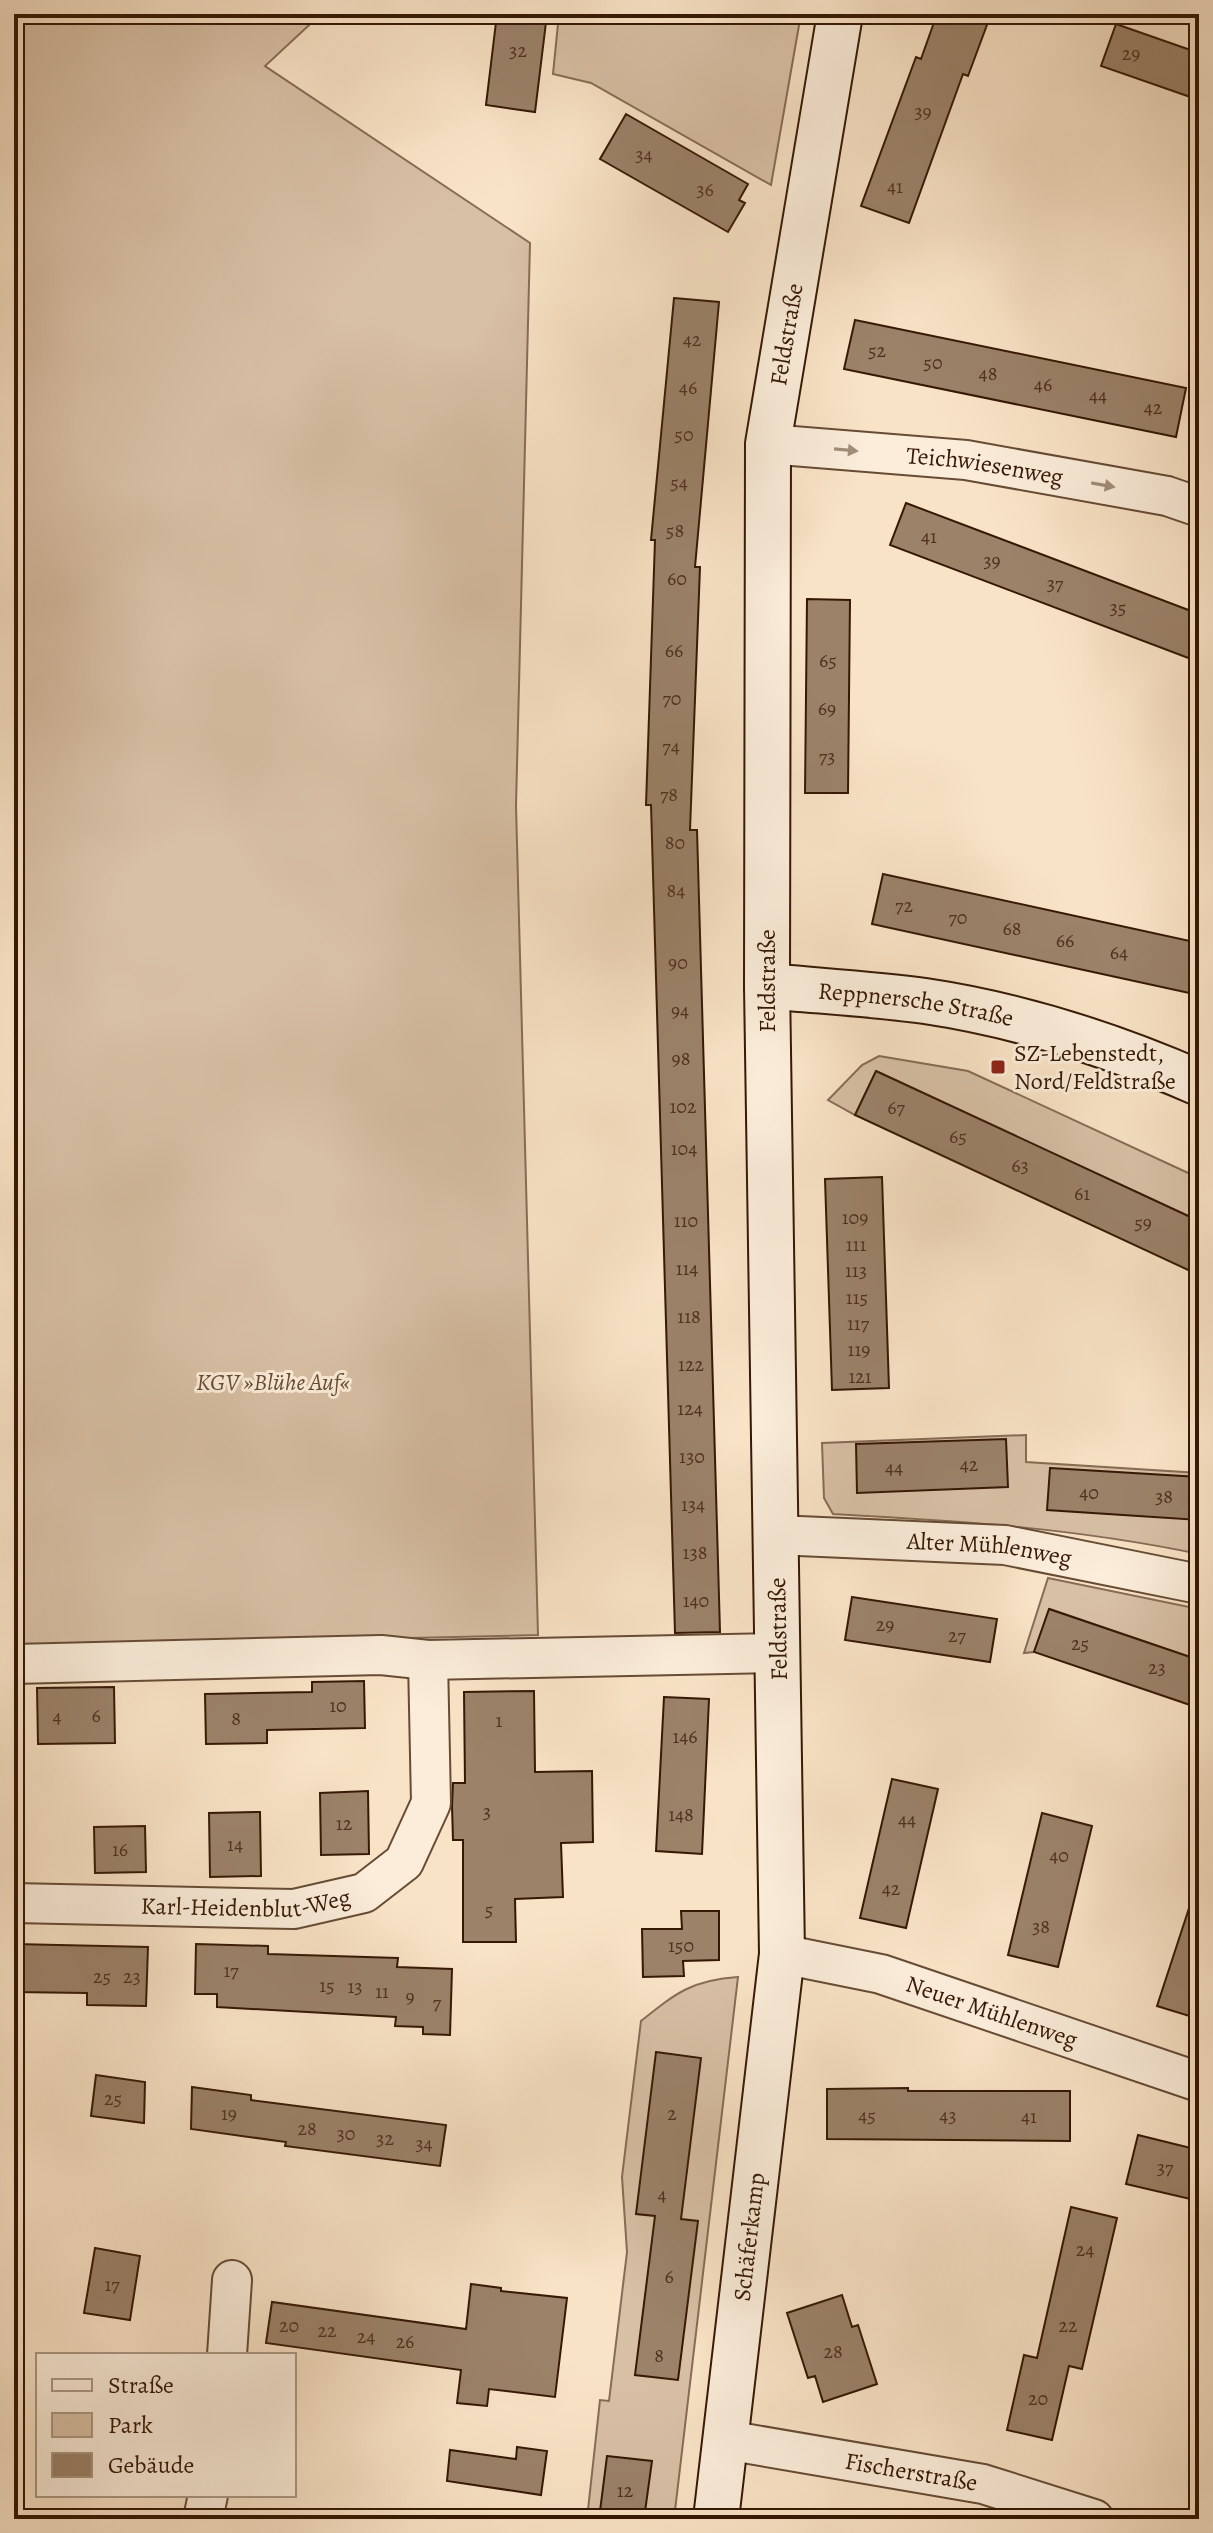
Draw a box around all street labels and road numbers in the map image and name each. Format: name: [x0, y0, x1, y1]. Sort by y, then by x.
street label: Feldstraße: [762, 281, 811, 388]
street label: Teichwiesenweg: [905, 439, 1066, 493]
street label: Feldstraße: [751, 929, 783, 1033]
street label: Reppnersche Straße: [817, 974, 1017, 1034]
street label: Alter Mühlenweg: [905, 1525, 1075, 1574]
street label: Feldstraße: [761, 1577, 795, 1681]
street label: Karl-Heidenblut-Weg: [140, 1881, 353, 1925]
street label: Neuer Mühlenweg: [902, 1968, 1082, 2056]
street label: Schäferkamp: [726, 2171, 772, 2303]
street label: Fischerstraße: [843, 2445, 980, 2499]

